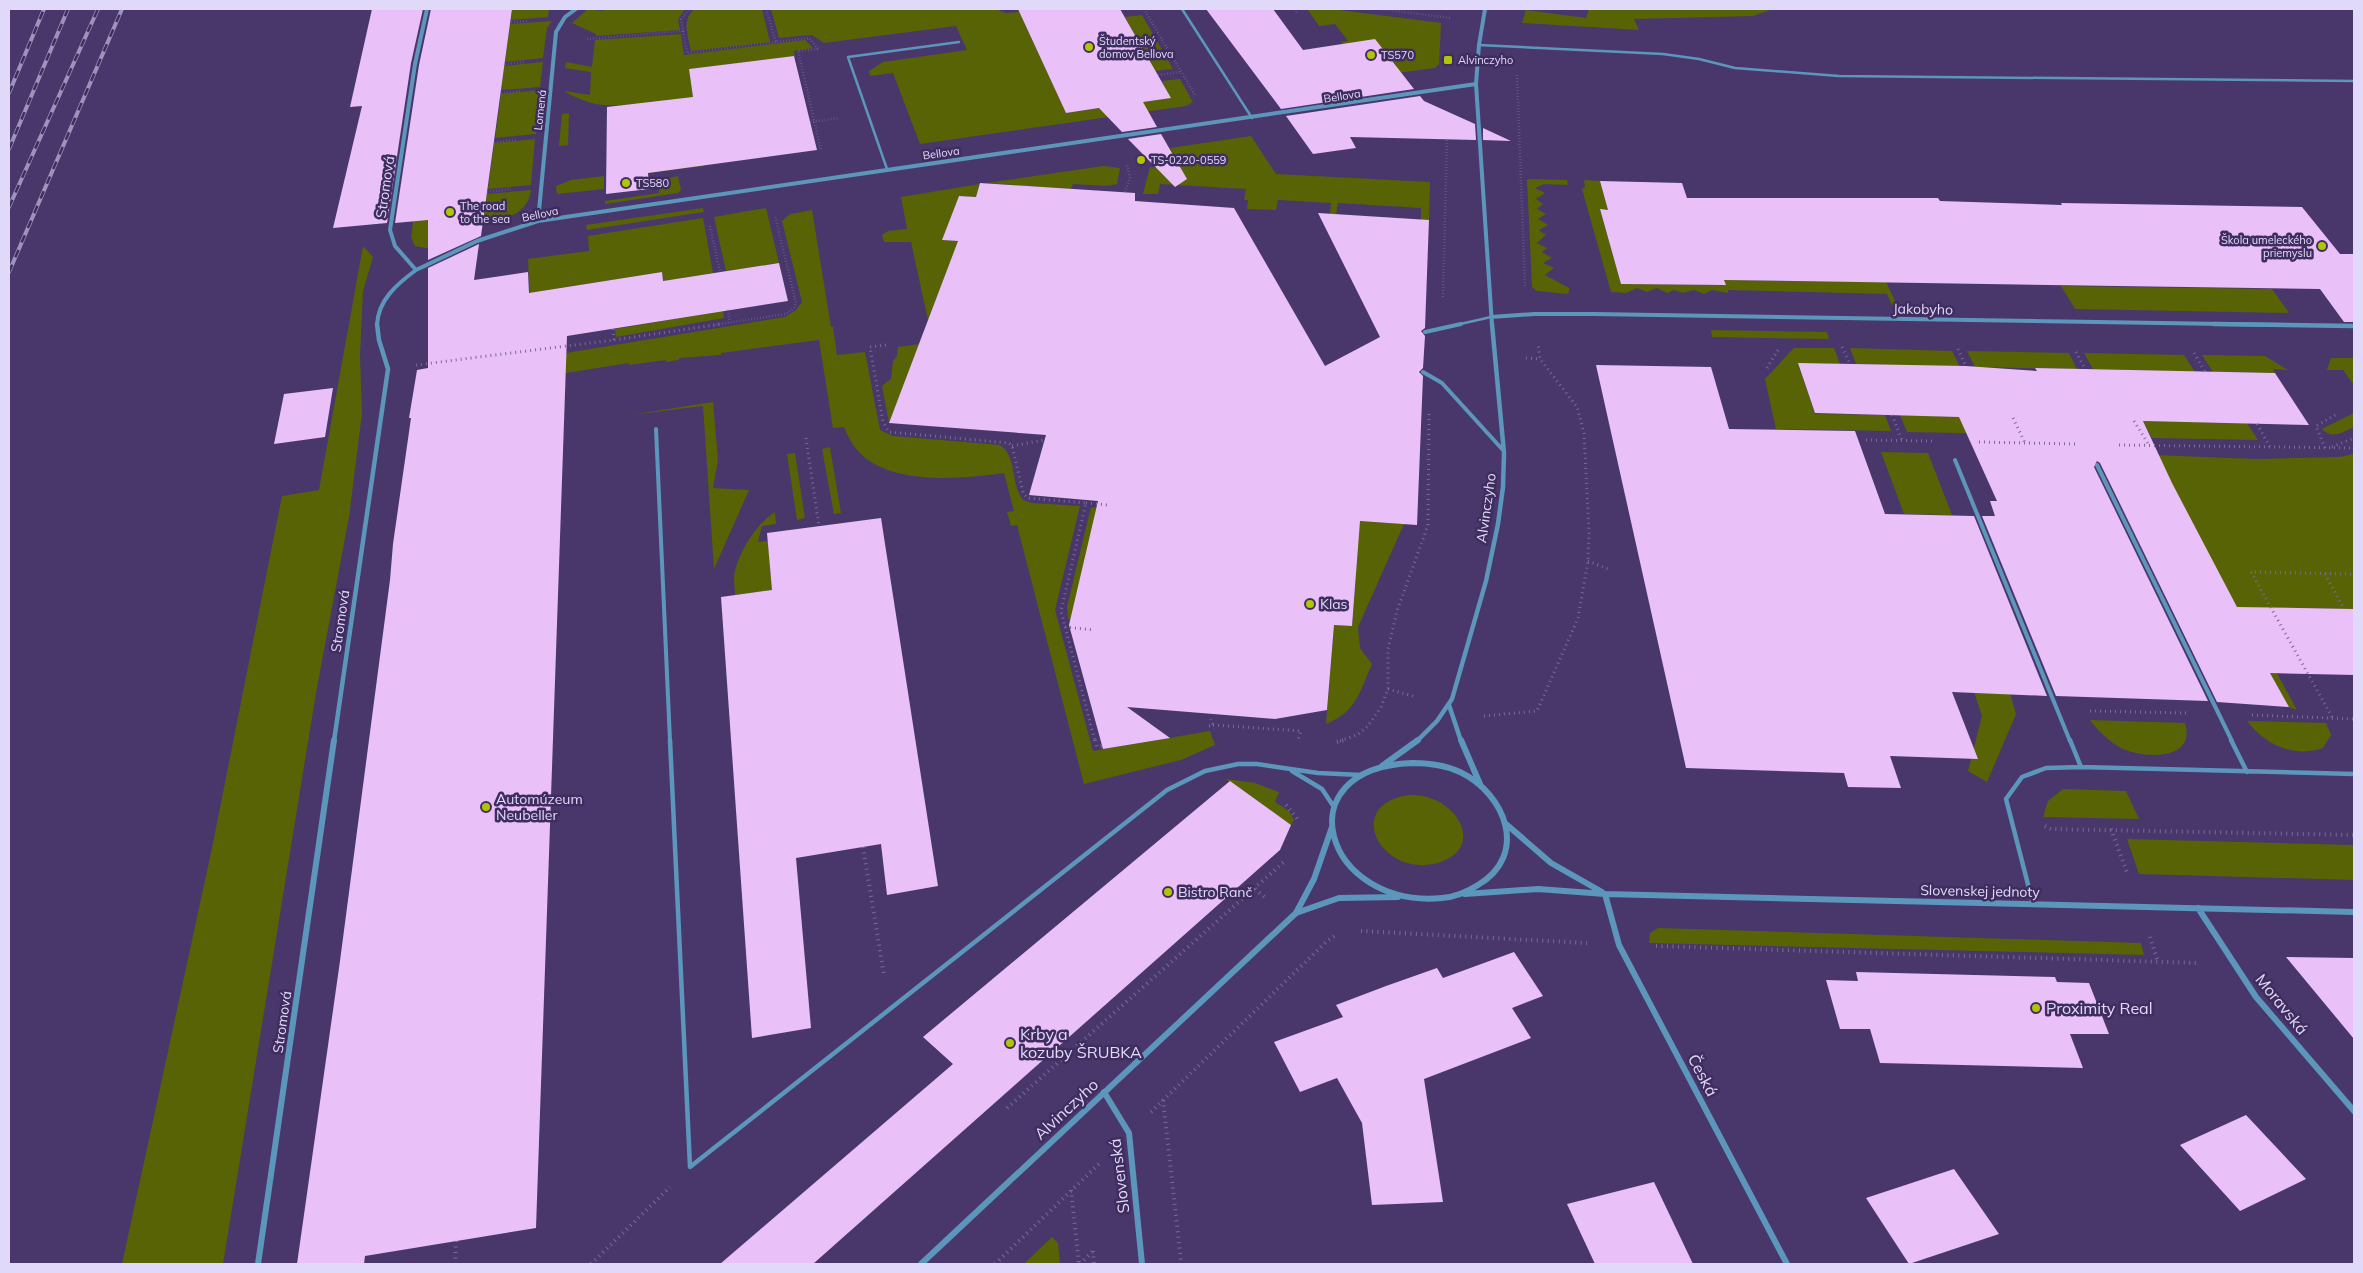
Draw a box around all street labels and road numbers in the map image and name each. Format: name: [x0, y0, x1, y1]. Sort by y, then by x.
street label: Bellova: [1323, 86, 1361, 106]
street label: Lomená: [531, 89, 549, 131]
street label: Bellova: [922, 143, 960, 163]
street label: Stromová: [372, 155, 398, 219]
street label: Bellova: [520, 203, 560, 225]
street label: Jakobyho: [1893, 299, 1953, 319]
street label: Alvinczyho: [1472, 472, 1500, 544]
street label: Stromová: [327, 589, 353, 653]
street label: Slovenskej jednoty: [1920, 881, 2040, 901]
street label: Moravská: [2251, 970, 2313, 1038]
street label: Stromová: [269, 990, 295, 1054]
street label: Česká: [1684, 1050, 1722, 1100]
street label: Alvinczyho: [1030, 1074, 1102, 1144]
street label: Slovenská: [1105, 1138, 1133, 1214]

